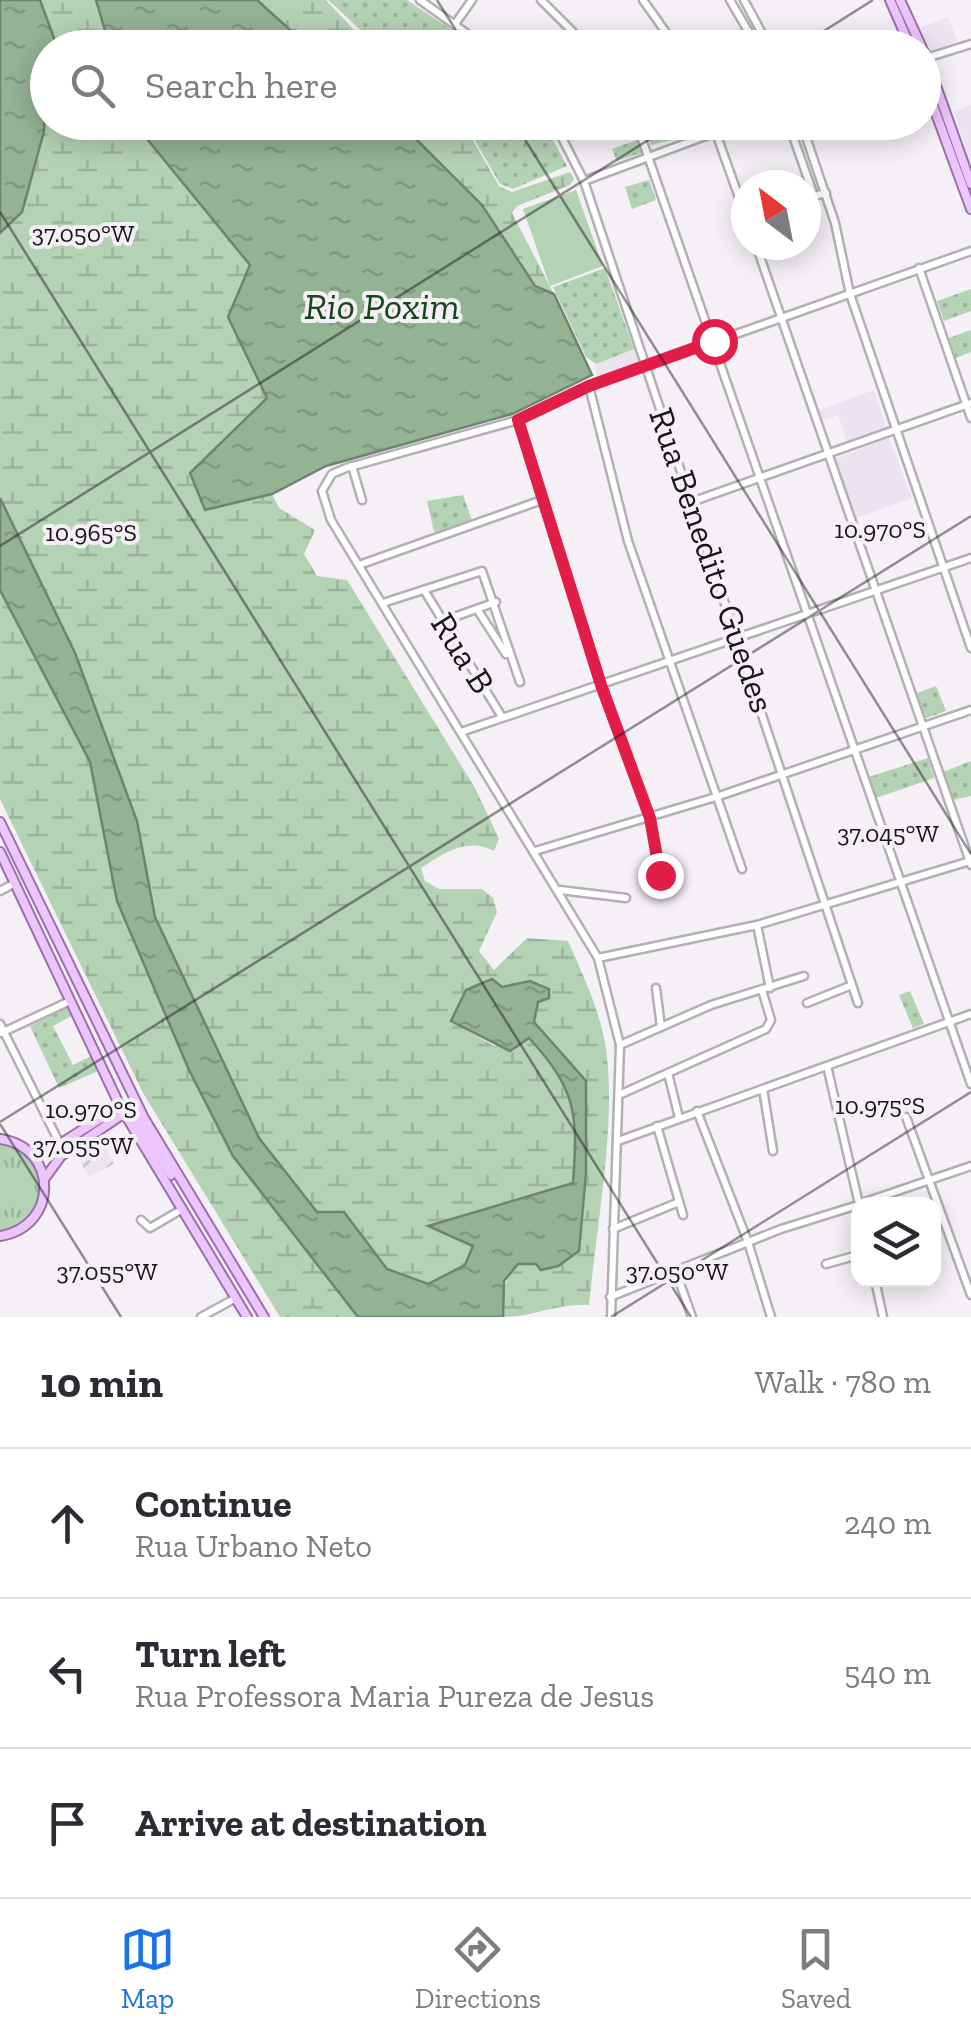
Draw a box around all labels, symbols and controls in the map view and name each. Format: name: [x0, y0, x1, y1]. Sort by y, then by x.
search box: [30, 30, 941, 140]
icon: search: [65, 58, 120, 113]
text: Search here: [145, 62, 337, 108]
north arrow: [731, 170, 821, 260]
text: 37.050°W: [32, 218, 135, 248]
water label: Rio Poxim: [304, 283, 460, 329]
route start: [692, 319, 738, 365]
street label: Rua Benedito Guedes: [640, 402, 784, 718]
text: 10.970°S: [834, 514, 926, 544]
text: 10.965°S: [45, 517, 137, 547]
street label: Rua B: [422, 605, 504, 701]
text: 37.045°W: [837, 818, 940, 848]
route end: [638, 853, 684, 899]
text: 10.975°S: [835, 1090, 925, 1120]
text: 10.970°S: [45, 1094, 137, 1124]
text: 37.055°W: [32, 1130, 134, 1160]
map controls: [851, 1197, 941, 1287]
button: layers: [851, 1197, 941, 1287]
text: 37.055°W: [56, 1256, 158, 1286]
text: 37.050°W: [626, 1256, 729, 1286]
text: 10 min: [40, 1357, 163, 1408]
text: Walk · 780 m: [755, 1363, 931, 1401]
text: Continue: [135, 1481, 292, 1527]
icon: ahead: [40, 1496, 95, 1551]
text: 240 m: [844, 1504, 931, 1542]
text: Rua Urbano Neto: [135, 1527, 372, 1565]
text: Turn left: [135, 1631, 286, 1677]
icon: left: [40, 1646, 95, 1701]
text: 540 m: [844, 1654, 931, 1692]
text: Rua Professora Maria Pureza de Jesus: [135, 1677, 654, 1715]
icon: arrive: [40, 1796, 95, 1851]
text: Arrive at destination: [135, 1800, 486, 1846]
tab: Map: [120, 1922, 175, 2015]
tab: Directions: [415, 1922, 541, 2015]
tab: Saved: [781, 1922, 851, 2015]

